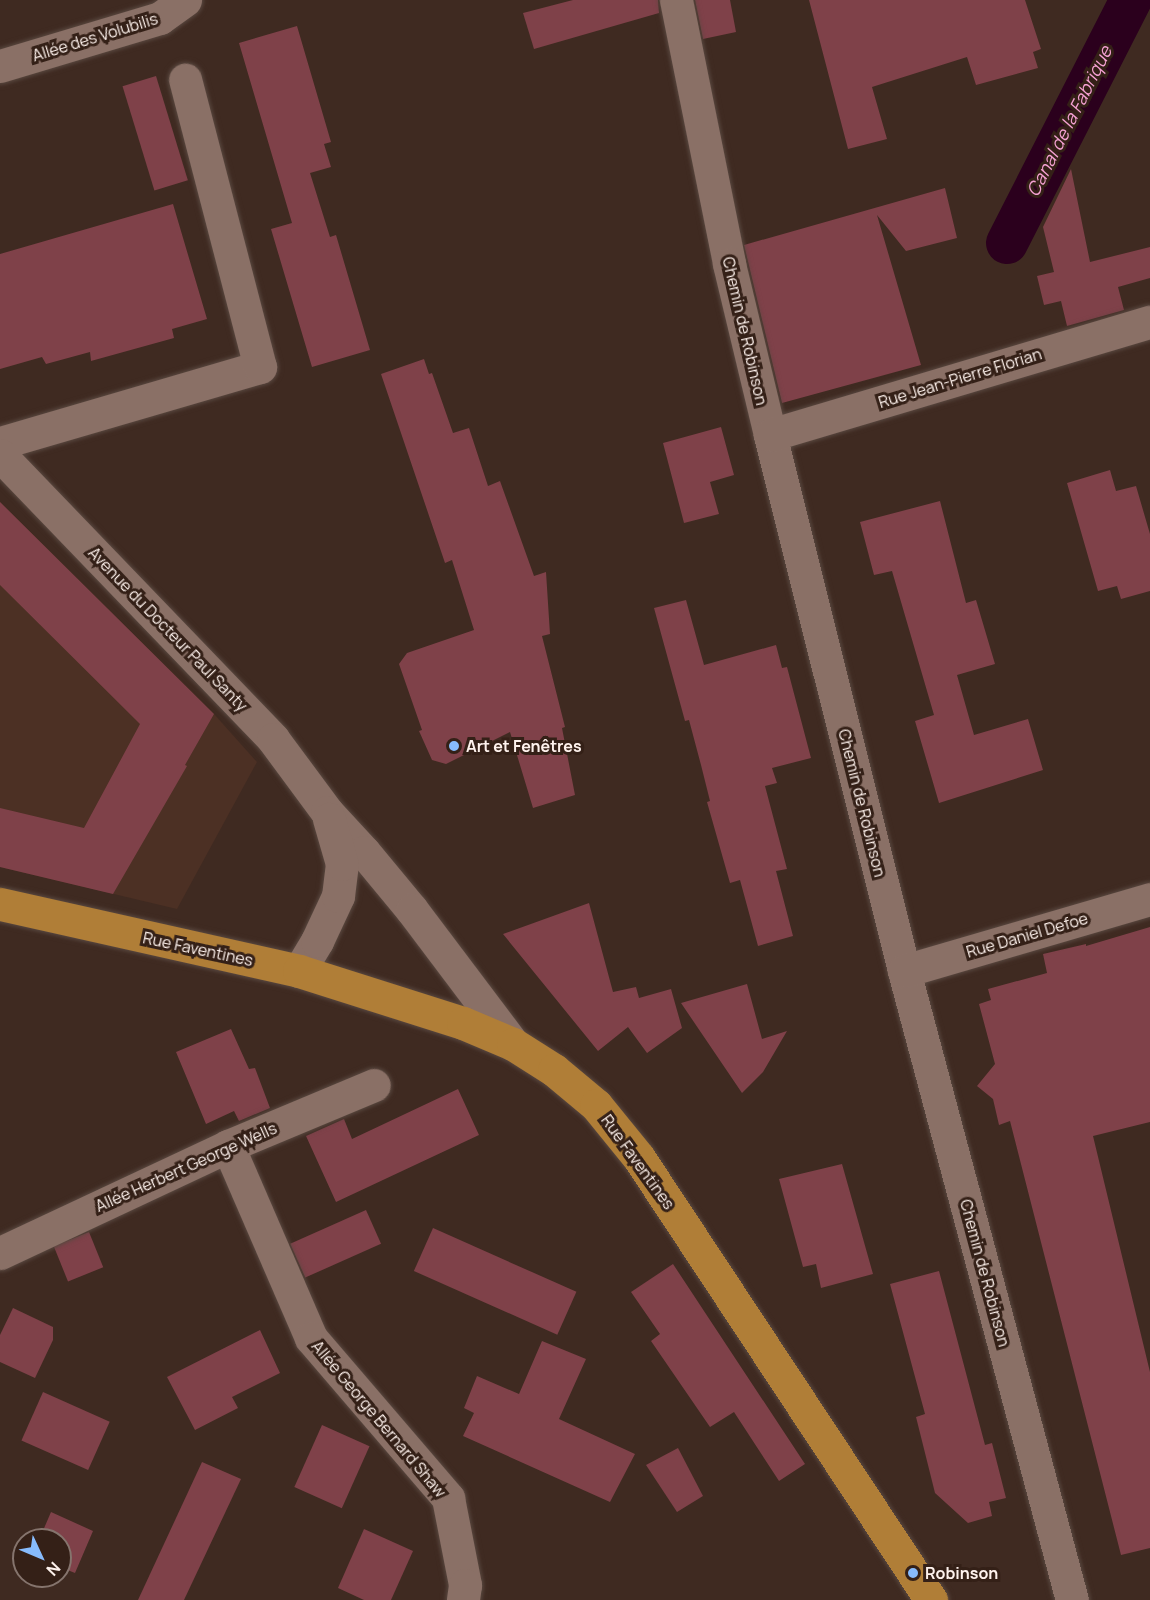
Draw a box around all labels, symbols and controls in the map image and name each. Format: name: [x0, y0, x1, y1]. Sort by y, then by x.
street label: Allée des Volubilis: [30, 9, 160, 65]
water label: Canal de la Fabrique: [1022, 42, 1116, 200]
street label: Chemin de Robinson: [719, 255, 771, 407]
street label: Rue Jean-Pierre Florian: [876, 344, 1044, 412]
street label: Avenue du Docteur Paul Santy: [84, 543, 252, 715]
street label: Chemin de Robinson: [834, 727, 890, 879]
place label: Art et Fenêtres: [466, 736, 582, 756]
marker: Art et Fenêtres: [447, 739, 461, 753]
street label: Rue Daniel Defoe: [964, 908, 1090, 962]
street label: Rue Faventines: [141, 928, 255, 970]
street label: Rue Faventines: [597, 1111, 679, 1213]
street label: Allée Herbert George Wells: [92, 1118, 280, 1216]
street label: Chemin de Robinson: [956, 1197, 1014, 1349]
street label: Allée George Bernard Shaw: [308, 1337, 450, 1501]
north arrow: [12, 1528, 72, 1588]
text: N: [42, 1557, 65, 1581]
place label: Robinson: [925, 1563, 998, 1583]
marker: Robinson: [906, 1566, 920, 1580]

